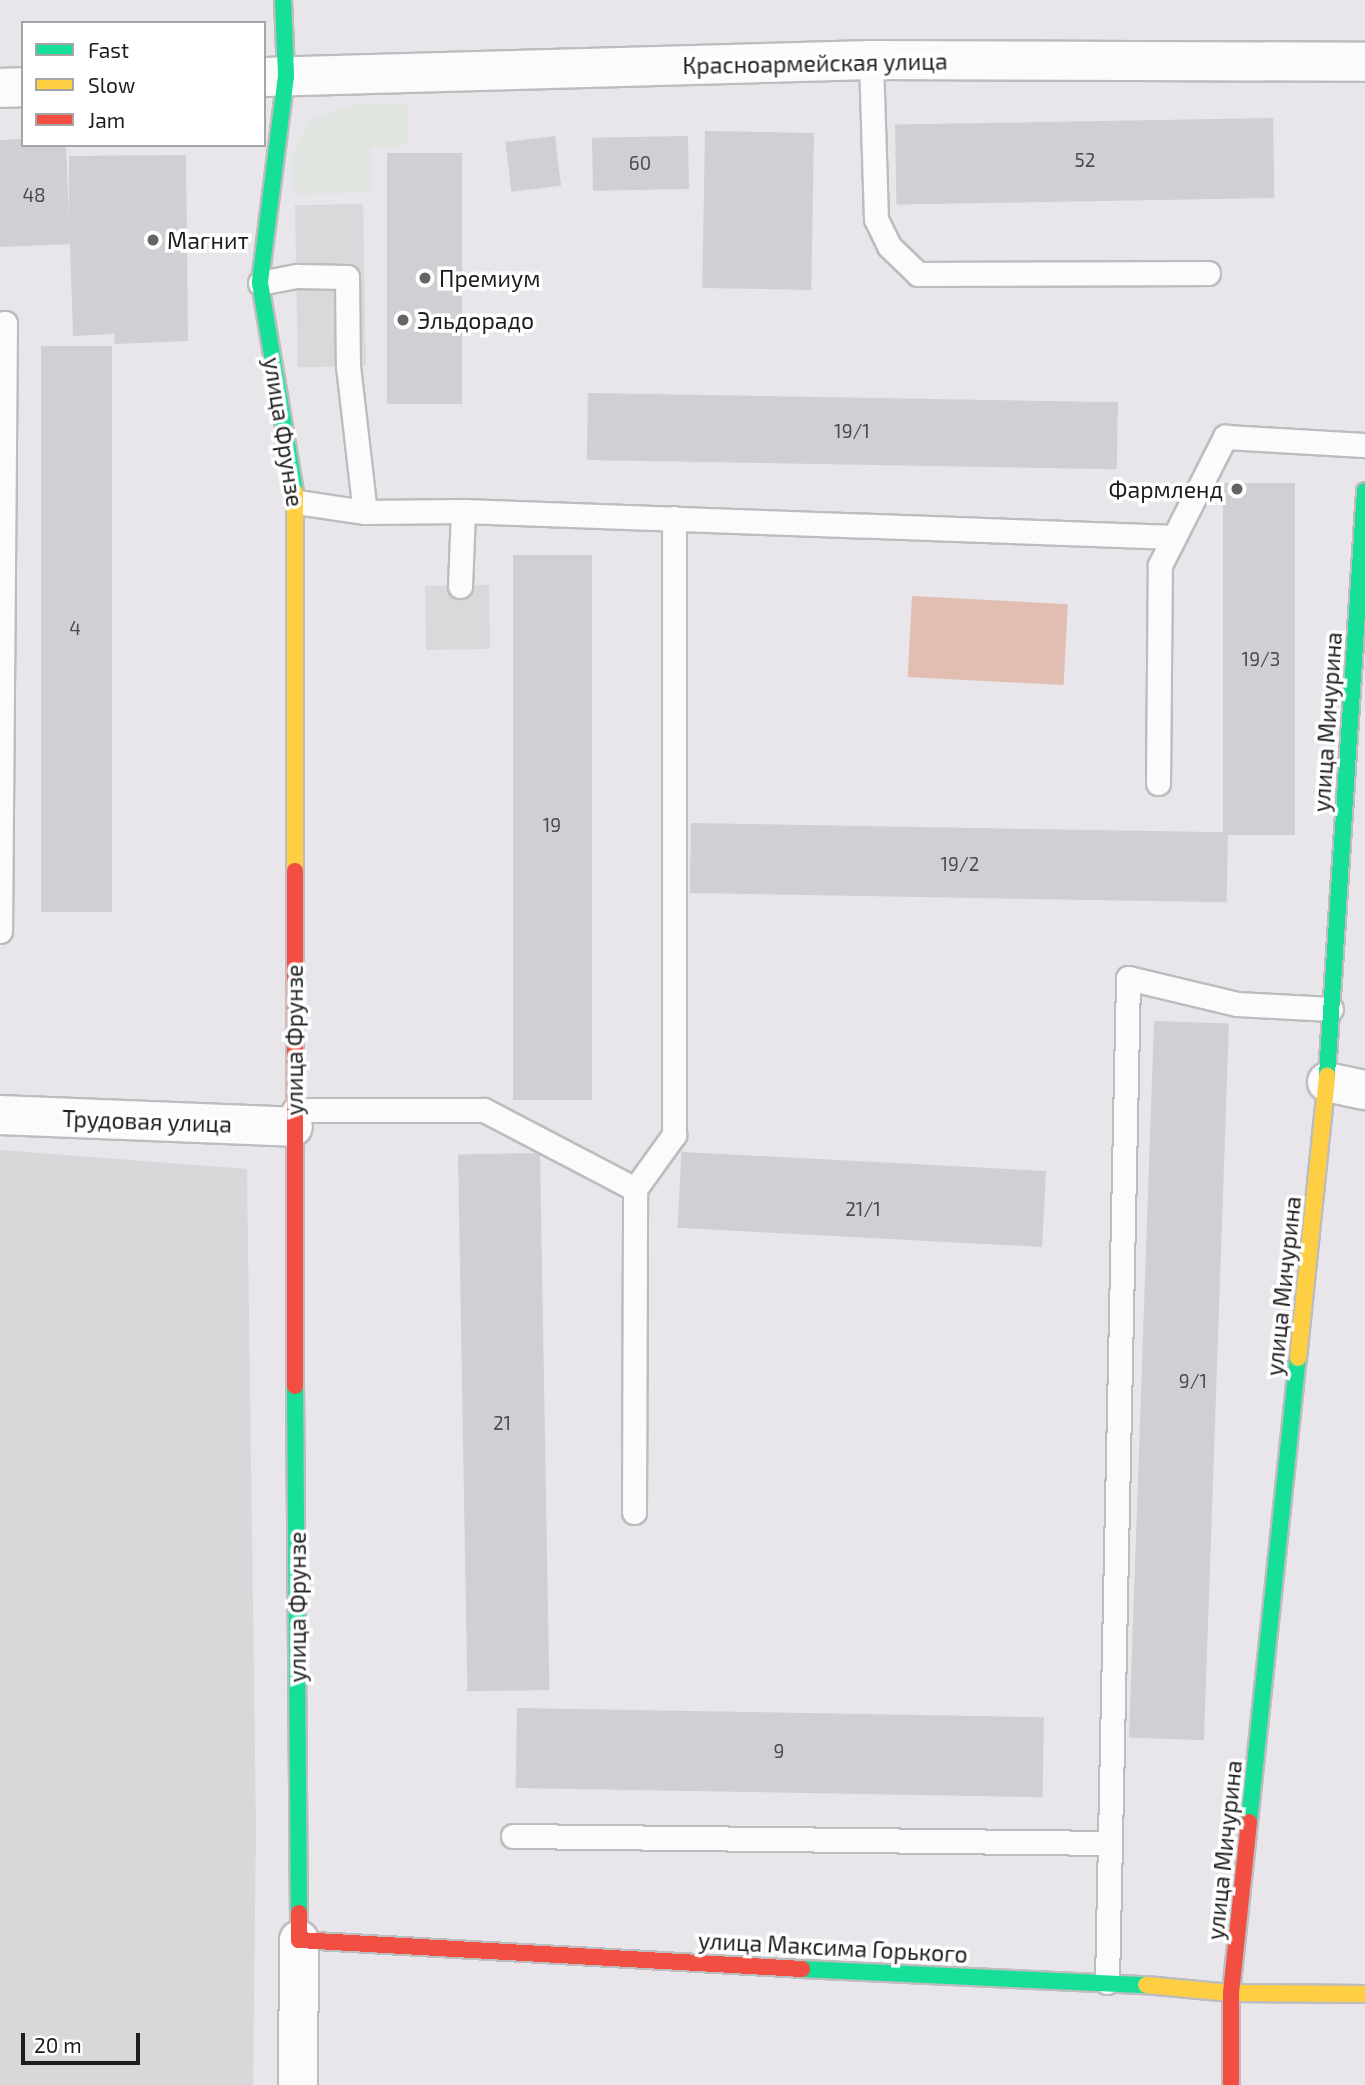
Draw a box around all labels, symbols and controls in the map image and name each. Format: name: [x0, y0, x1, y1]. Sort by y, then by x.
legend: [21, 21, 266, 147]
text: Fast: [88, 37, 129, 62]
street label: Красноармейская улица: [682, 47, 948, 79]
text: Slow: [88, 72, 135, 97]
text: Jam: [88, 107, 125, 132]
house number: 52: [1075, 149, 1095, 171]
house number: 60: [629, 152, 651, 174]
house number: 48: [22, 184, 46, 206]
place label: Магнит: [167, 226, 249, 254]
marker: Магнит: [145, 232, 161, 248]
place label: Премиум: [439, 264, 540, 292]
marker: Премиум: [417, 270, 433, 286]
place label: Эльдорадо: [417, 306, 534, 334]
marker: Эльдорадо: [395, 312, 411, 328]
street label: улица Фрунзе: [259, 355, 309, 509]
house number: 19/1: [834, 420, 870, 442]
place label: Фармленд: [1109, 475, 1223, 503]
marker: Фармленд: [1229, 481, 1245, 497]
house number: 4: [69, 617, 81, 639]
street label: улица Мичурина: [1307, 631, 1347, 813]
house number: 19/3: [1242, 648, 1280, 670]
house number: 19: [543, 814, 561, 836]
house number: 19/2: [941, 853, 979, 875]
street label: улица Фрунзе: [280, 965, 308, 1115]
street label: Трудовая улица: [62, 1104, 232, 1138]
street label: улица Мичурина: [1260, 1195, 1306, 1377]
house number: 21/1: [845, 1198, 881, 1220]
house number: 9/1: [1179, 1370, 1207, 1392]
house number: 21: [493, 1412, 511, 1434]
street label: улица Фрунзе: [283, 1532, 311, 1682]
house number: 9: [774, 1740, 784, 1762]
street label: улица Мичурина: [1201, 1759, 1247, 1941]
street label: улица Максима Горького: [697, 1926, 969, 1968]
scale bar: [24, 2018, 144, 2062]
text: 20 m: [34, 2032, 82, 2057]

